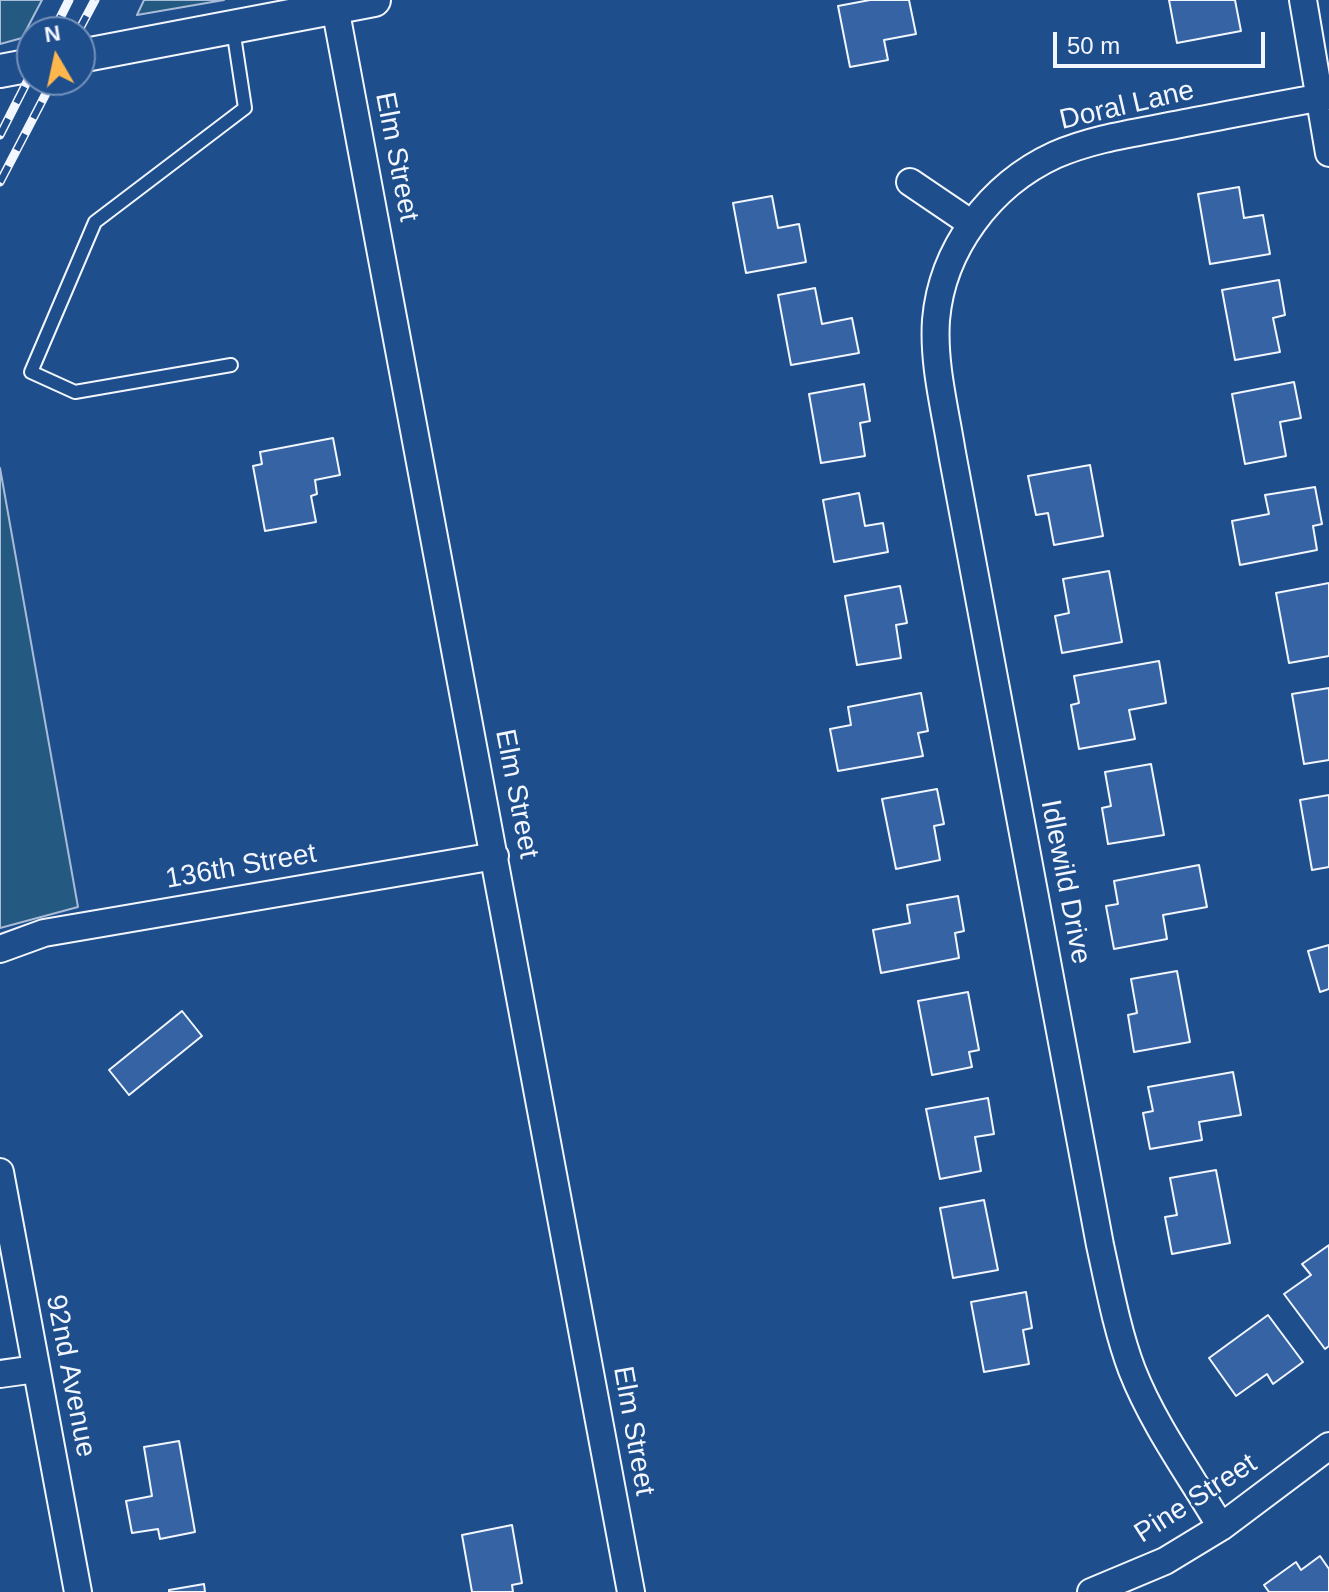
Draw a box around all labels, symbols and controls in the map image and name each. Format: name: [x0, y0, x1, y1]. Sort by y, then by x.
north arrow: [16, 16, 96, 96]
scale bar: [1057, 16, 1269, 66]
text: N: [43, 20, 62, 47]
text: 50 m: [1067, 32, 1120, 59]
street label: Doral Lane: [1056, 74, 1198, 138]
street label: Elm Street: [367, 90, 425, 224]
street label: Elm Street: [487, 727, 545, 861]
street label: Idlewild Drive: [1033, 797, 1097, 967]
street label: 136th Street: [163, 837, 319, 897]
street label: 92nd Avenue: [38, 1292, 102, 1460]
street label: Elm Street: [605, 1364, 661, 1498]
street label: Pine Street: [1129, 1447, 1263, 1551]

